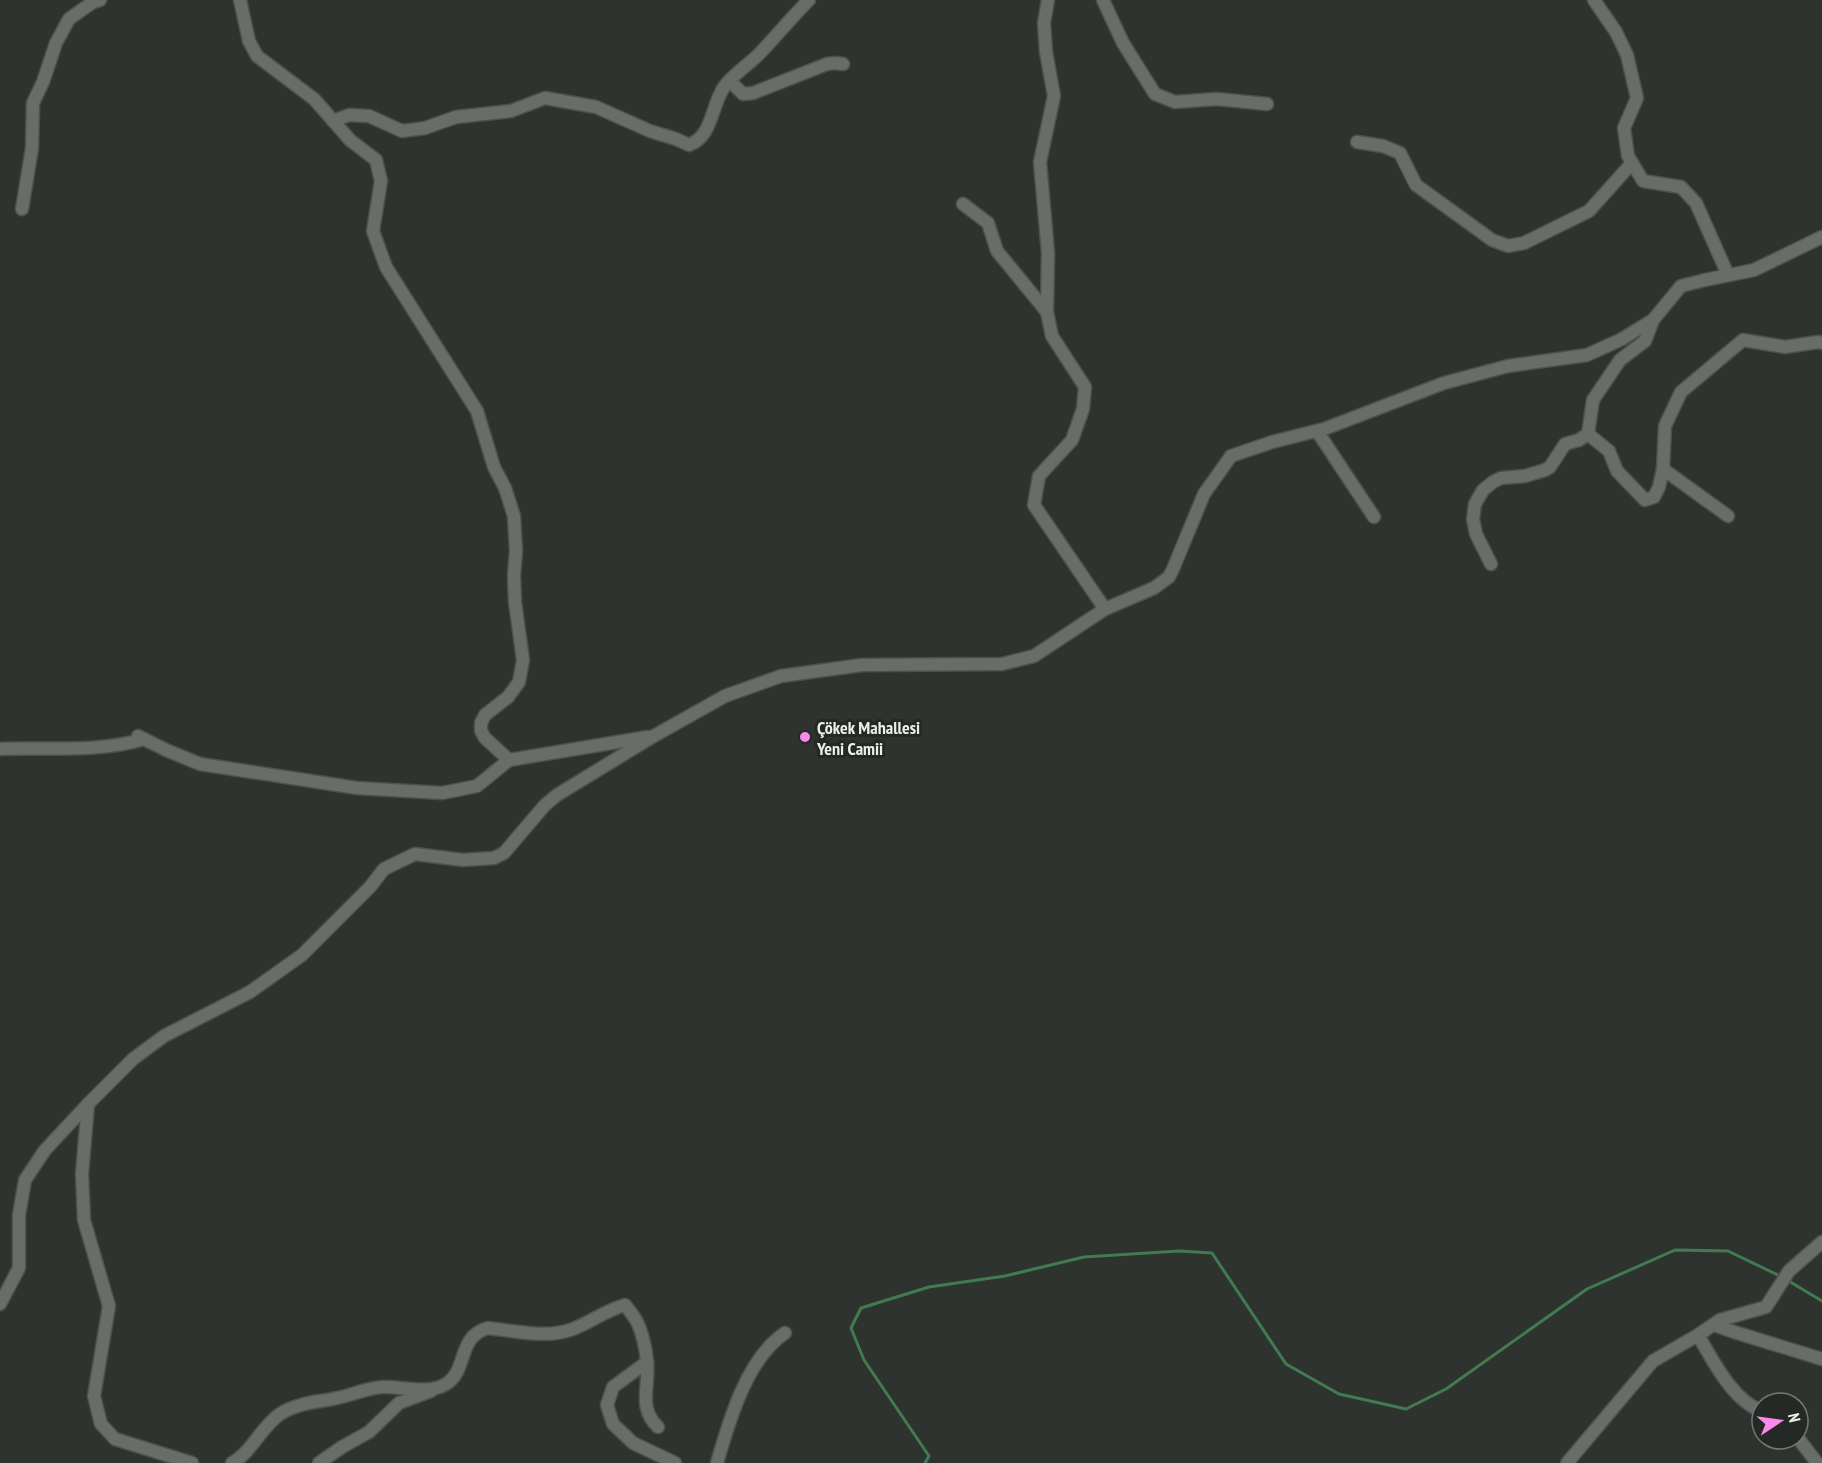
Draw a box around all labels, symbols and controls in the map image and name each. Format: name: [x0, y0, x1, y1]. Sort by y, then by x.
place label: Çökek Mahallesi Yeni Camii: [816, 716, 920, 760]
marker: Çökek Mahallesi Yeni Camii: [798, 730, 812, 744]
north arrow: [1750, 1391, 1810, 1451]
text: N: [1784, 1411, 1805, 1424]

